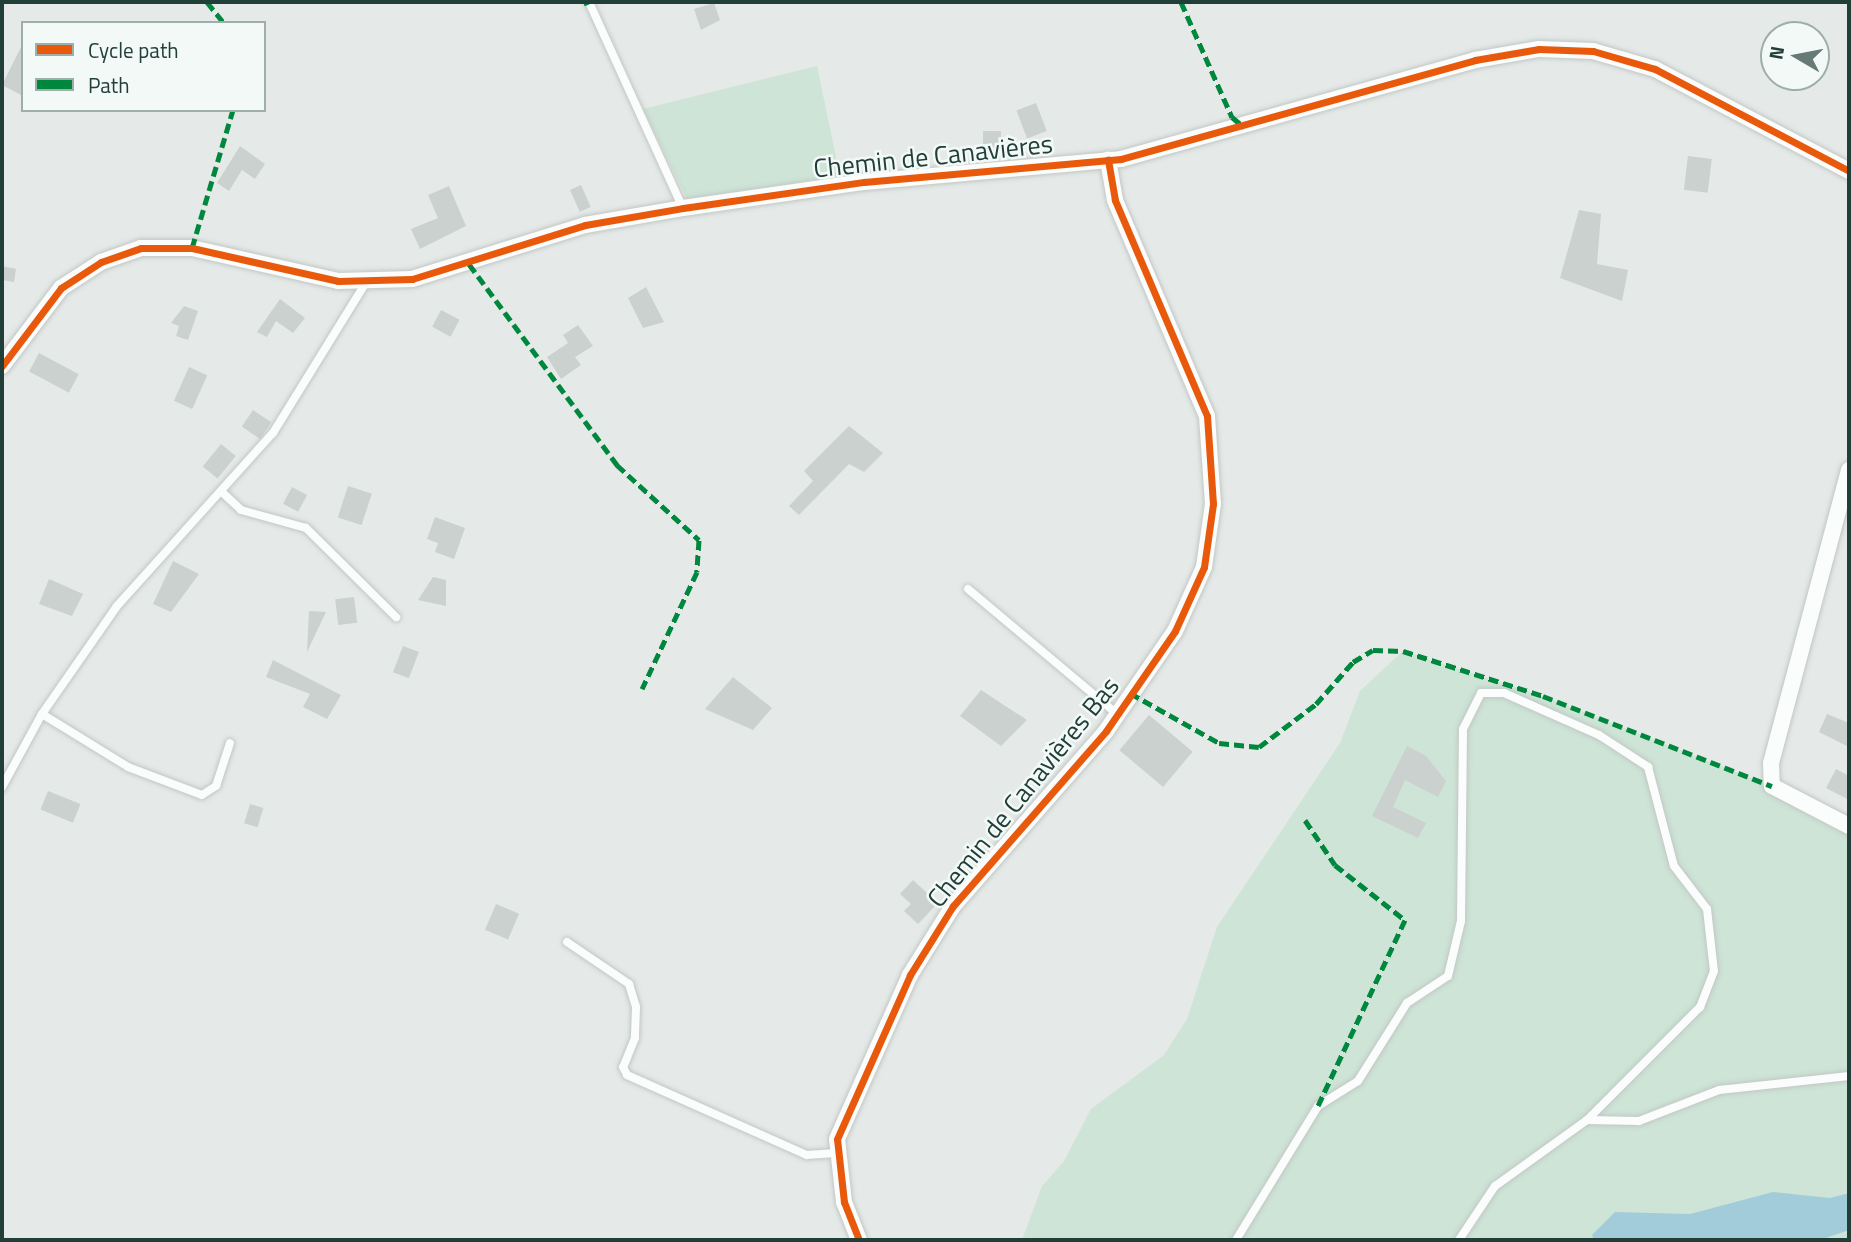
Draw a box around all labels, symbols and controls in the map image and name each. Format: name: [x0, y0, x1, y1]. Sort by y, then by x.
legend: [21, 21, 266, 112]
north arrow: [1760, 21, 1830, 91]
text: Cycle path: [88, 34, 179, 66]
text: N: [1760, 44, 1791, 62]
text: Path: [88, 69, 130, 101]
street label: Chemin de Canavières: [812, 128, 1054, 184]
street label: Chemin de Canavières Bas: [921, 671, 1125, 913]

